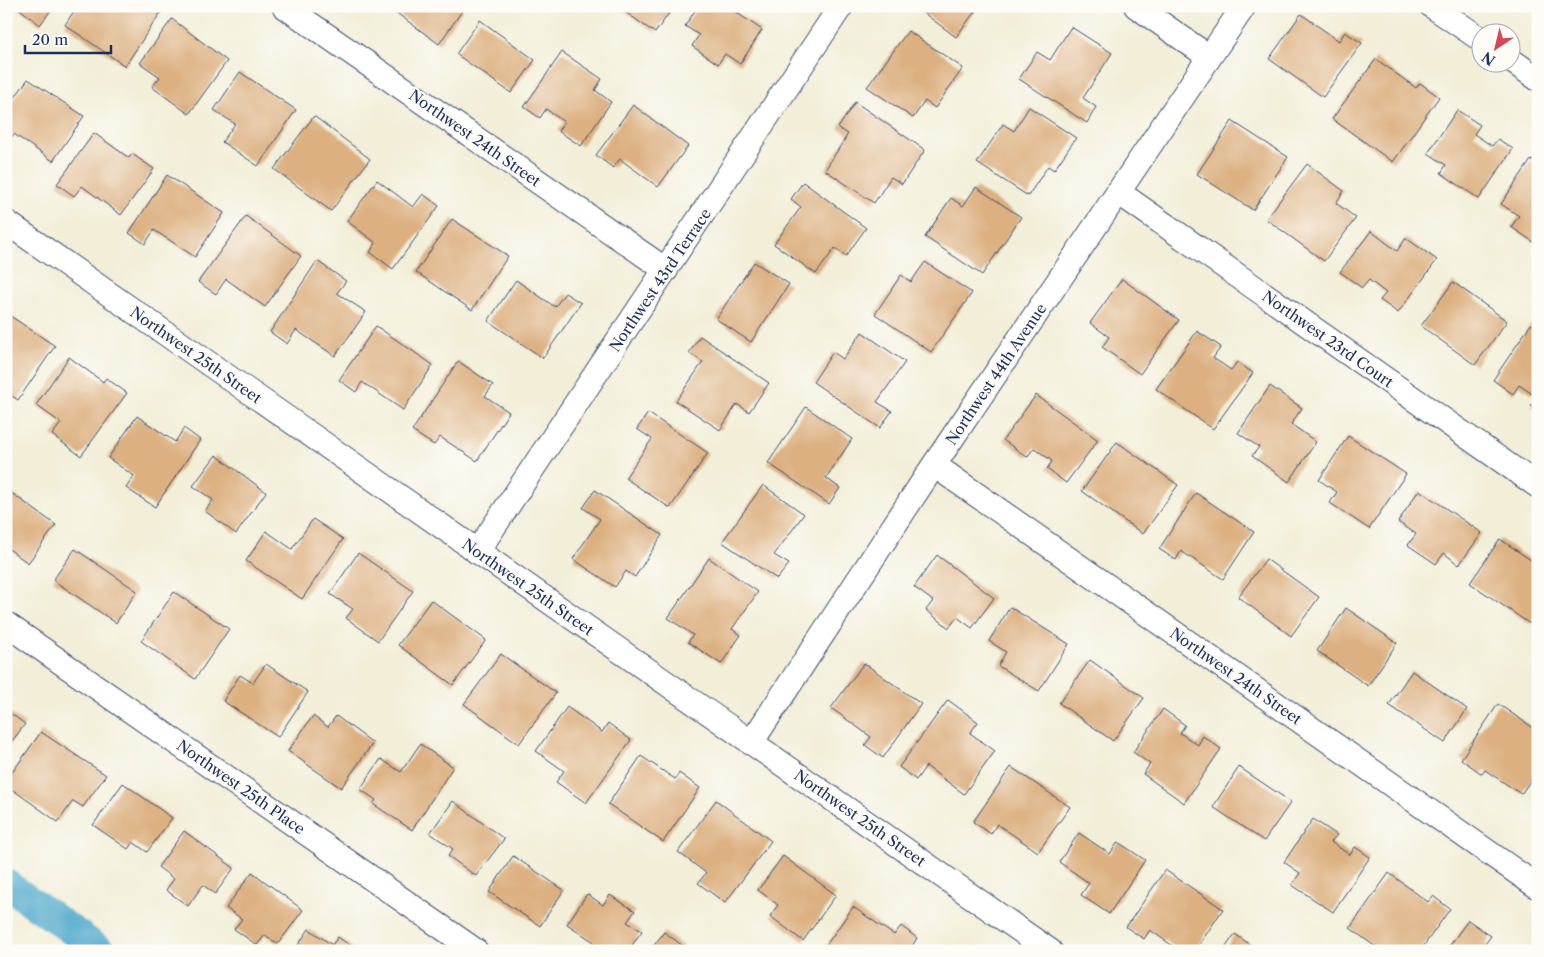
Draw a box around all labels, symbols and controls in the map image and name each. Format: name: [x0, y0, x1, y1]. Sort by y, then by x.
scale bar: [25, 22, 111, 54]
north arrow: [1472, 22, 1522, 72]
text: 20 m: [32, 30, 68, 49]
text: N: [1478, 48, 1499, 70]
street label: Northwest 24th Street: [405, 85, 545, 191]
street label: Northwest 43rd Terrace: [605, 205, 715, 355]
street label: Northwest 23rd Court: [1259, 287, 1398, 392]
street label: Northwest 44th Avenue: [942, 300, 1050, 448]
street label: Northwest 25th Street: [127, 302, 266, 408]
street label: Northwest 25th Street: [459, 534, 598, 640]
street label: Northwest 24th Street: [1166, 623, 1306, 729]
street label: Northwest 25th Place: [173, 736, 309, 838]
street label: Northwest 25th Street: [791, 765, 930, 871]

